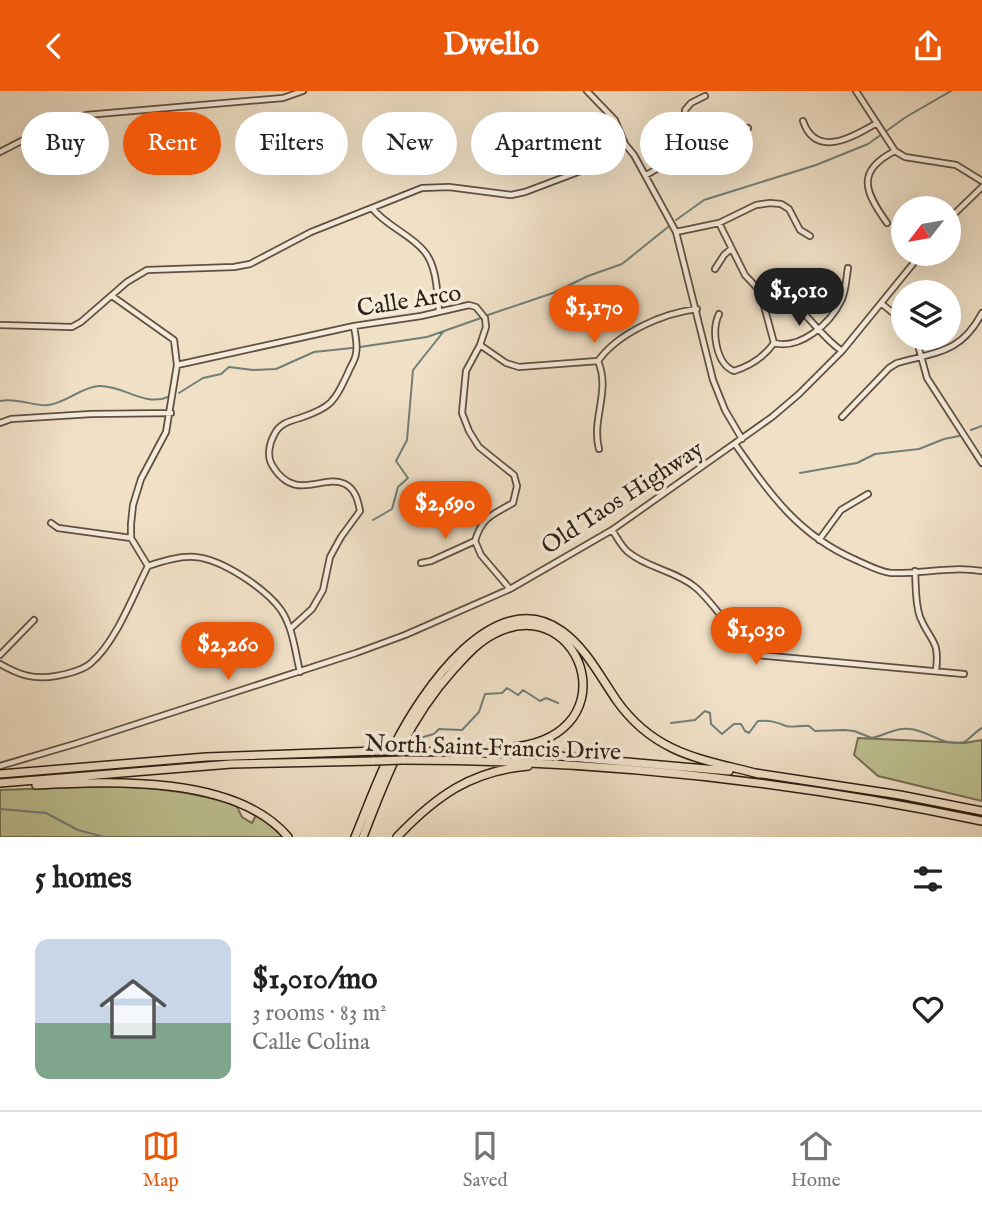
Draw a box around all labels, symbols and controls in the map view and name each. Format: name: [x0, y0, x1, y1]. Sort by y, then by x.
text: Dwello: [443, 25, 539, 66]
icon: back: [35, 27, 73, 65]
icon: share: [909, 27, 947, 65]
chip: Buy: [21, 112, 109, 175]
chip: Rent: [123, 112, 221, 175]
chip: Filters: [235, 112, 348, 175]
chip: New: [362, 112, 457, 175]
chip: Apartment: [471, 112, 626, 175]
chip: House: [640, 112, 753, 175]
north arrow: [891, 196, 961, 266]
map controls: [891, 196, 961, 350]
pin: $1,010: [742, 268, 856, 328]
text: $1,010: [770, 276, 828, 305]
street label: Calle Arco: [355, 278, 464, 325]
button: layers: [891, 280, 961, 350]
pin: $1,170: [537, 285, 651, 345]
text: $1,170: [565, 293, 623, 322]
street label: Old Taos Highway: [536, 434, 710, 562]
pin: $2,690: [388, 482, 502, 541]
text: $2,690: [415, 489, 475, 518]
pin: $1,030: [699, 607, 813, 667]
text: $1,030: [727, 615, 785, 644]
pin: $2,260: [171, 623, 285, 682]
text: $2,260: [197, 630, 259, 659]
street label: North Saint Francis Drive: [364, 729, 622, 768]
text: 5 homes: [35, 860, 132, 898]
icon: filters: [909, 860, 947, 898]
text: $1,010/mo: [252, 961, 378, 999]
icon: home: [91, 967, 175, 1051]
icon: heart: [909, 990, 947, 1028]
text: 3 rooms · 83 m²: [252, 999, 387, 1028]
text: Calle Colina: [252, 1028, 370, 1057]
tab: Map: [142, 1127, 180, 1193]
tab: Saved: [463, 1127, 508, 1193]
tab: Home: [791, 1127, 840, 1193]

